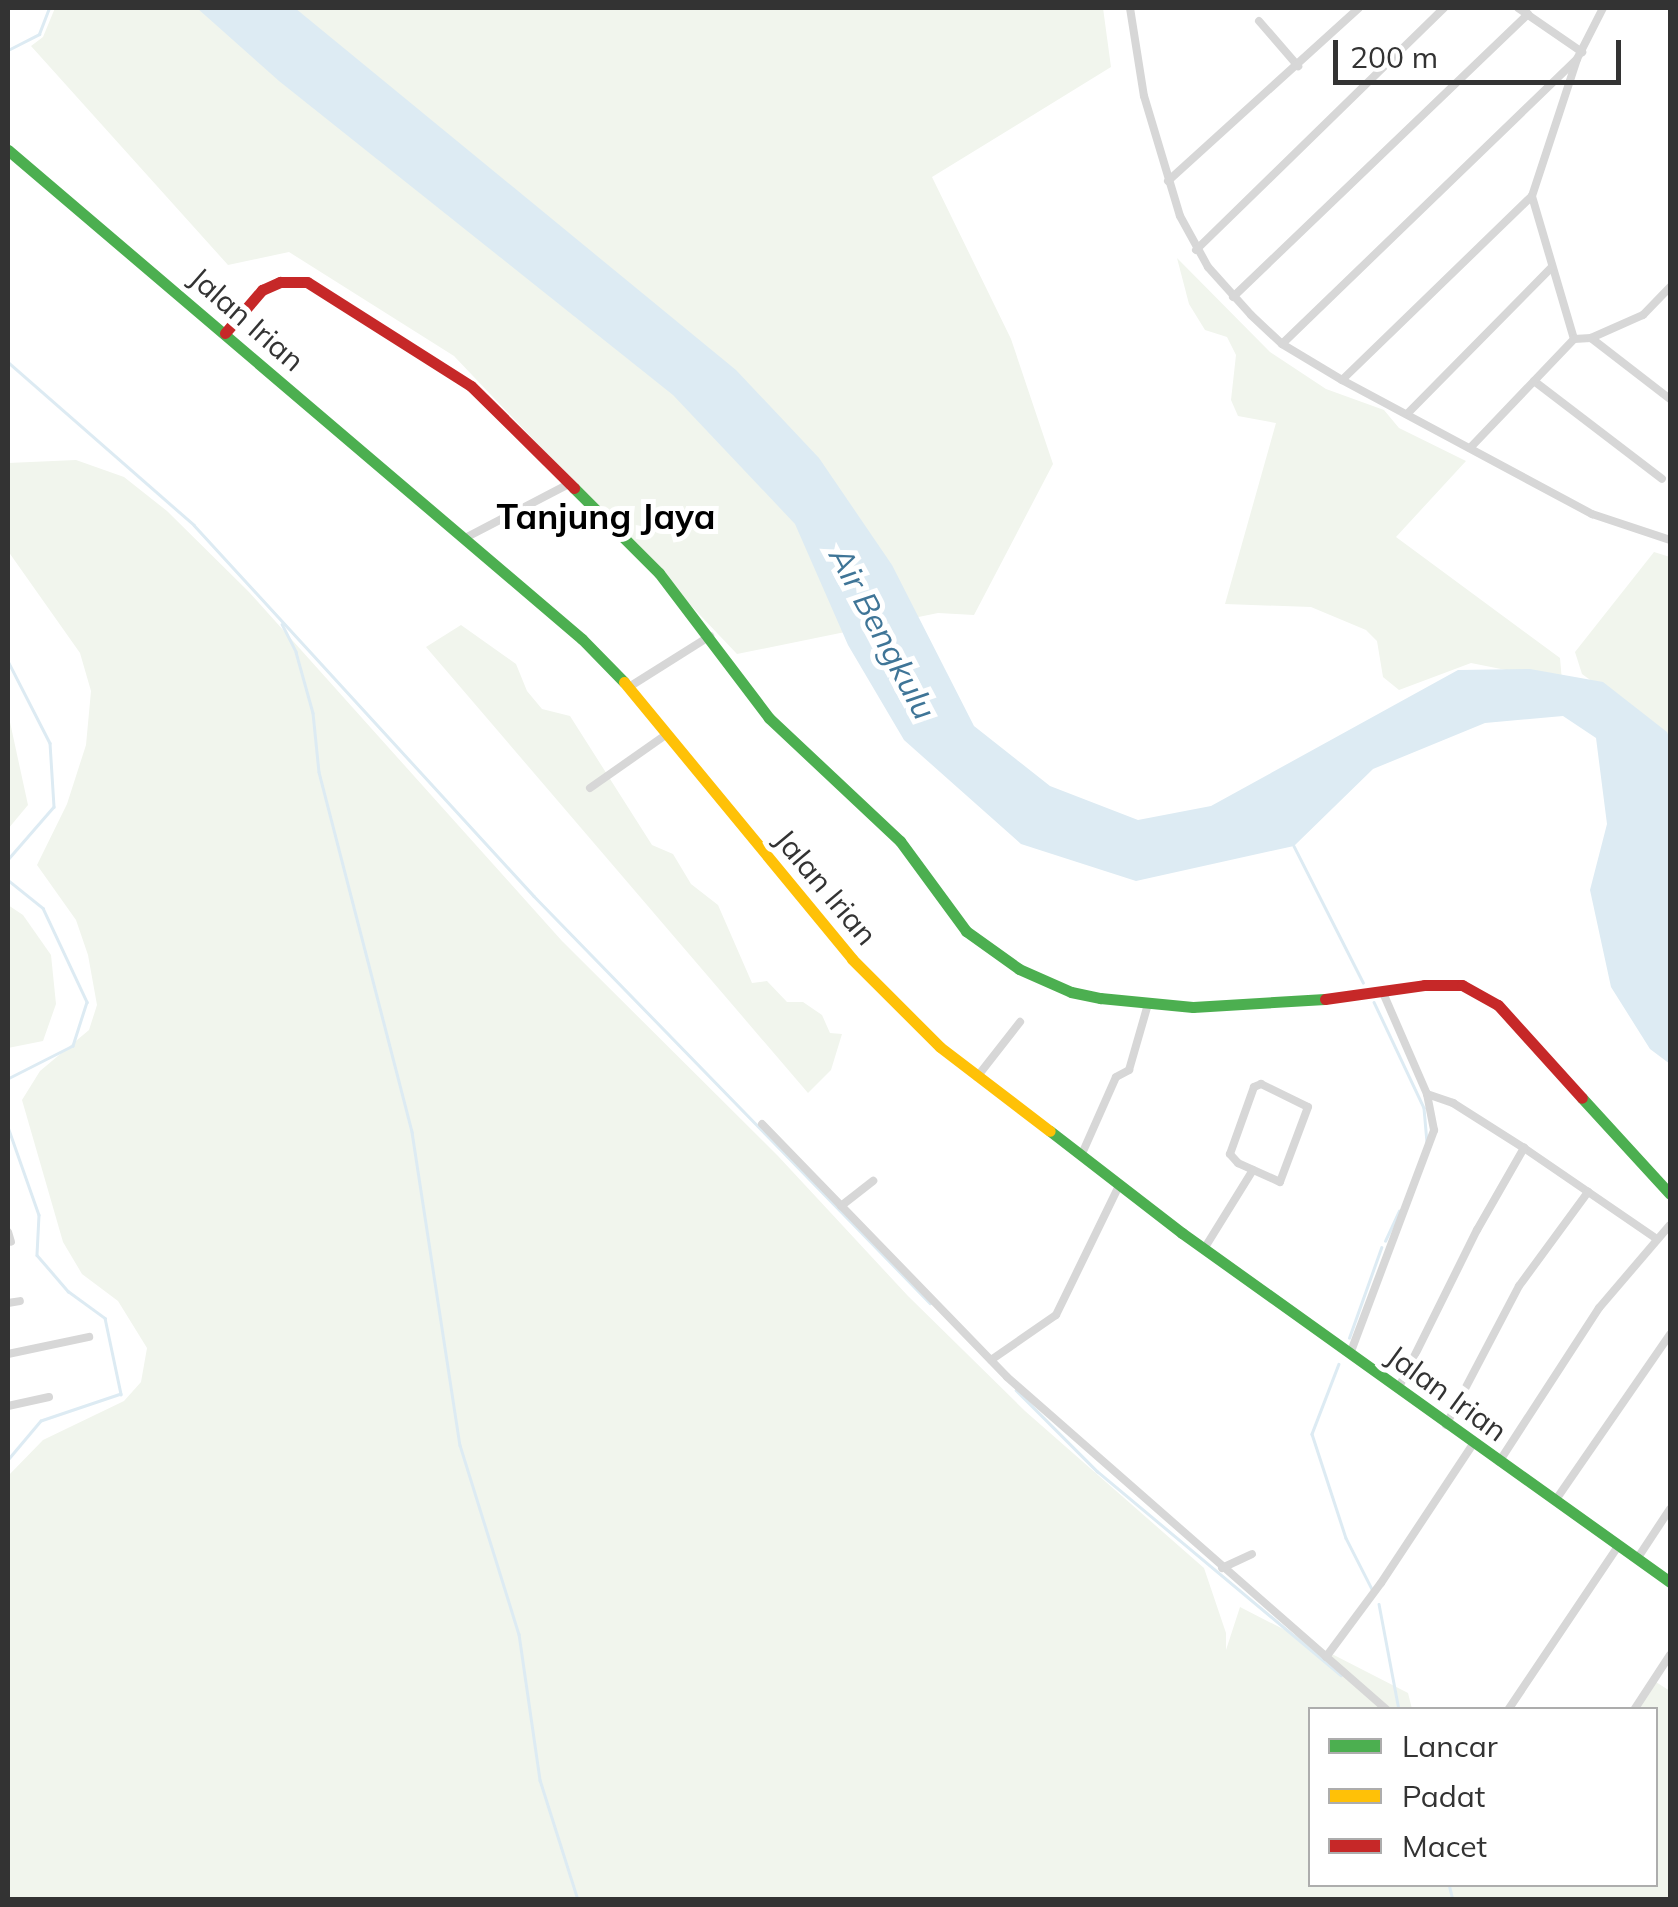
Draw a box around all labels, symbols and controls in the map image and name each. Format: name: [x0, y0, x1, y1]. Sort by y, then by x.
scale bar: [1338, 20, 1626, 82]
text: 200 m: [1350, 38, 1438, 76]
street label: Jalan Irian: [182, 260, 312, 378]
district label: Tanjung Jaya: [497, 495, 715, 537]
water label: Air Bengkulu: [822, 540, 944, 726]
street label: Jalan Irian: [767, 822, 885, 952]
street label: Jalan Irian: [1380, 1337, 1514, 1449]
legend: [1308, 1707, 1658, 1887]
text: Lancar: [1402, 1727, 1498, 1765]
text: Padat: [1402, 1777, 1485, 1815]
text: Macet: [1402, 1827, 1487, 1865]

